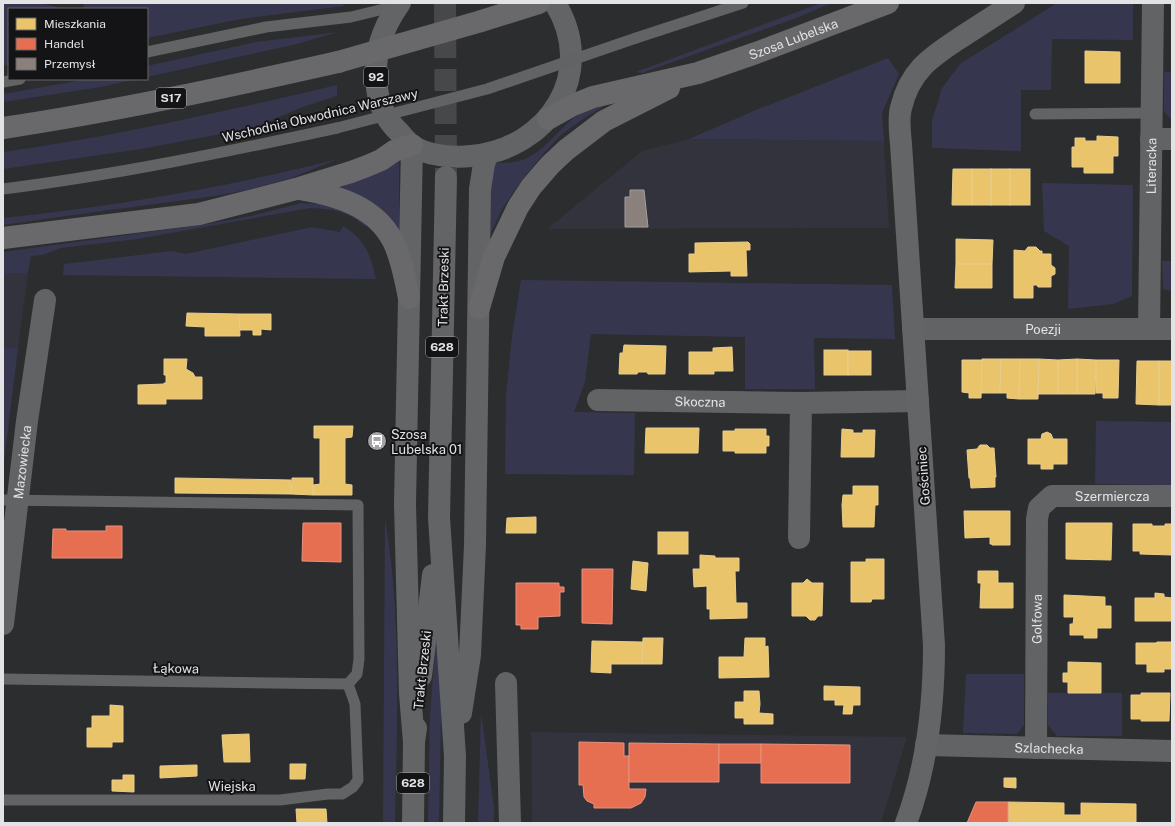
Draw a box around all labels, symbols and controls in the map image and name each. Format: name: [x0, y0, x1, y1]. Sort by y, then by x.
legend: [8, 8, 148, 80]
street label: Szosa Lubelska: [747, 16, 840, 63]
text: Mieszkania: [44, 17, 106, 31]
text: Handel: [44, 37, 85, 51]
text: Przemysł: [44, 57, 96, 71]
road number: 92: [364, 67, 388, 87]
street label: Wschodnia Obwodnica Warszawy: [221, 86, 420, 145]
road number: S17: [156, 88, 186, 108]
street label: Literacka: [1144, 138, 1159, 194]
street label: Trakt Brzeski: [435, 247, 452, 327]
street label: Poezji: [1025, 322, 1061, 337]
road number: 628: [426, 337, 458, 357]
street label: Skoczna: [674, 394, 726, 410]
street label: Mazowiecka: [11, 424, 34, 500]
place label: Szosa Lubelska 01: [391, 427, 462, 457]
bus stop icon: Szosa Lubelska 01: [366, 430, 388, 452]
street label: Gościniec: [914, 446, 933, 506]
street label: Szermiercza: [1075, 489, 1149, 504]
street label: Golfowa: [1029, 594, 1045, 644]
street label: Trakt Brzeski: [411, 630, 434, 710]
street label: Łąkowa: [153, 661, 199, 676]
street label: Szlachecka: [1014, 740, 1084, 757]
road number: 628: [397, 773, 429, 793]
street label: Wiejska: [208, 779, 256, 794]

